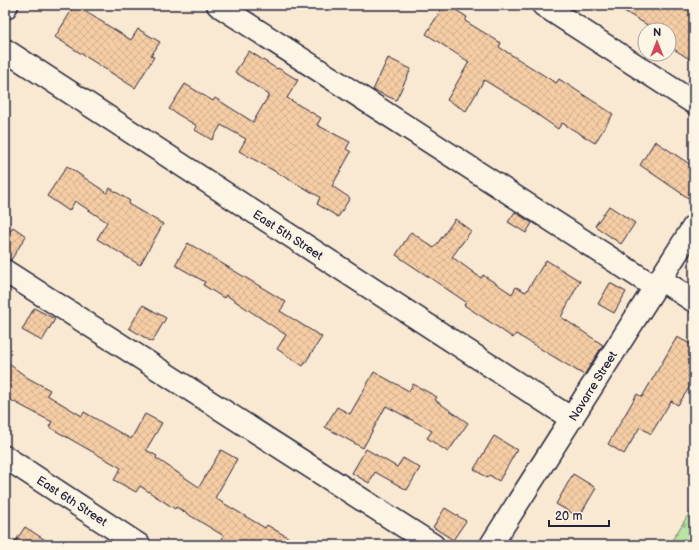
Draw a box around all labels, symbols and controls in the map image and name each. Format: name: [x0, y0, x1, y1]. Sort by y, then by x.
north arrow: [637, 22, 677, 62]
text: N: [653, 26, 661, 39]
street label: East 5th Street: [250, 207, 326, 264]
street label: Navarre Street: [566, 348, 621, 424]
street label: East 6th Street: [34, 473, 110, 530]
scale bar: [549, 502, 609, 528]
text: 20 m: [555, 509, 582, 524]

